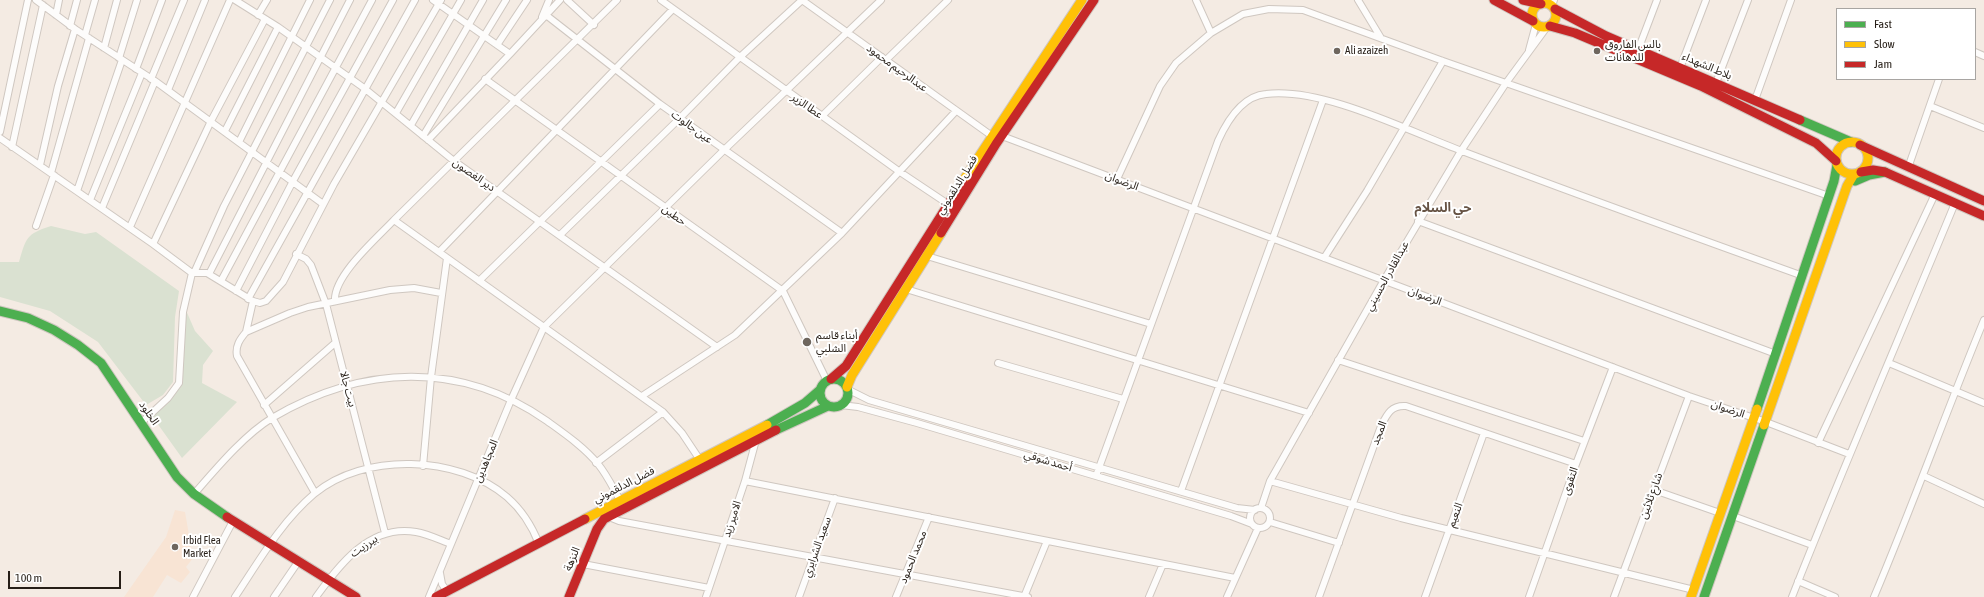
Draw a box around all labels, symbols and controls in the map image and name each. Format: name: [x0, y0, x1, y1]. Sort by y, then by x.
legend: [1836, 8, 1976, 80]
text: Fast: [1874, 17, 1892, 31]
text: Slow: [1874, 37, 1895, 51]
place label: بالس الفاروق للدهانات: [1605, 38, 1661, 64]
street label: عبدالرحيم محمود: [864, 41, 930, 95]
place label: Ali azaizeh: [1345, 44, 1388, 58]
marker: Ali azaizeh: [1332, 46, 1342, 56]
marker: بالس الفاروق للدهانات: [1592, 46, 1602, 56]
street label: بلاط الشهداء: [1680, 50, 1734, 82]
text: Jam: [1874, 57, 1892, 71]
street label: عطا الزير: [789, 90, 825, 122]
street label: عين جالوت: [669, 108, 715, 146]
street label: فضل الدلقموني: [934, 153, 980, 217]
street label: دير الغصون: [450, 156, 498, 194]
street label: الرضوان: [1103, 169, 1141, 193]
district label: حي السلام: [1415, 200, 1471, 216]
street label: حطين: [659, 202, 689, 228]
street label: عبدالقادر الحسيني: [1362, 239, 1412, 313]
street label: الرضوان: [1406, 284, 1444, 308]
place label: أبناء قاسم الشلبي: [816, 329, 857, 355]
marker: أبناء قاسم الشلبي: [801, 336, 813, 348]
street label: بيت جالا: [337, 370, 359, 408]
street label: الرضوان: [1709, 397, 1747, 421]
street label: الخلود: [136, 398, 162, 428]
street label: المجد: [1368, 419, 1390, 447]
street label: المجاهدين: [471, 437, 501, 485]
street label: أحمد شوقي: [1022, 447, 1074, 475]
street label: فضل الدلقموني: [591, 464, 657, 506]
street label: التقوى: [1559, 465, 1581, 497]
street label: شارع ثلاثين: [1637, 471, 1665, 521]
street label: الامير زيد: [720, 499, 744, 539]
street label: النعيم: [1444, 501, 1466, 529]
street label: سعيد الشرايري: [800, 515, 834, 579]
street label: محمد الحمود: [896, 529, 930, 585]
street label: بيرزيت: [348, 532, 380, 560]
place label: Irbid Flea Market: [183, 534, 221, 560]
marker: Irbid Flea Market: [170, 542, 180, 552]
street label: النزهة: [561, 545, 583, 573]
scale bar: [10, 563, 123, 589]
text: 100 m: [15, 571, 42, 585]

